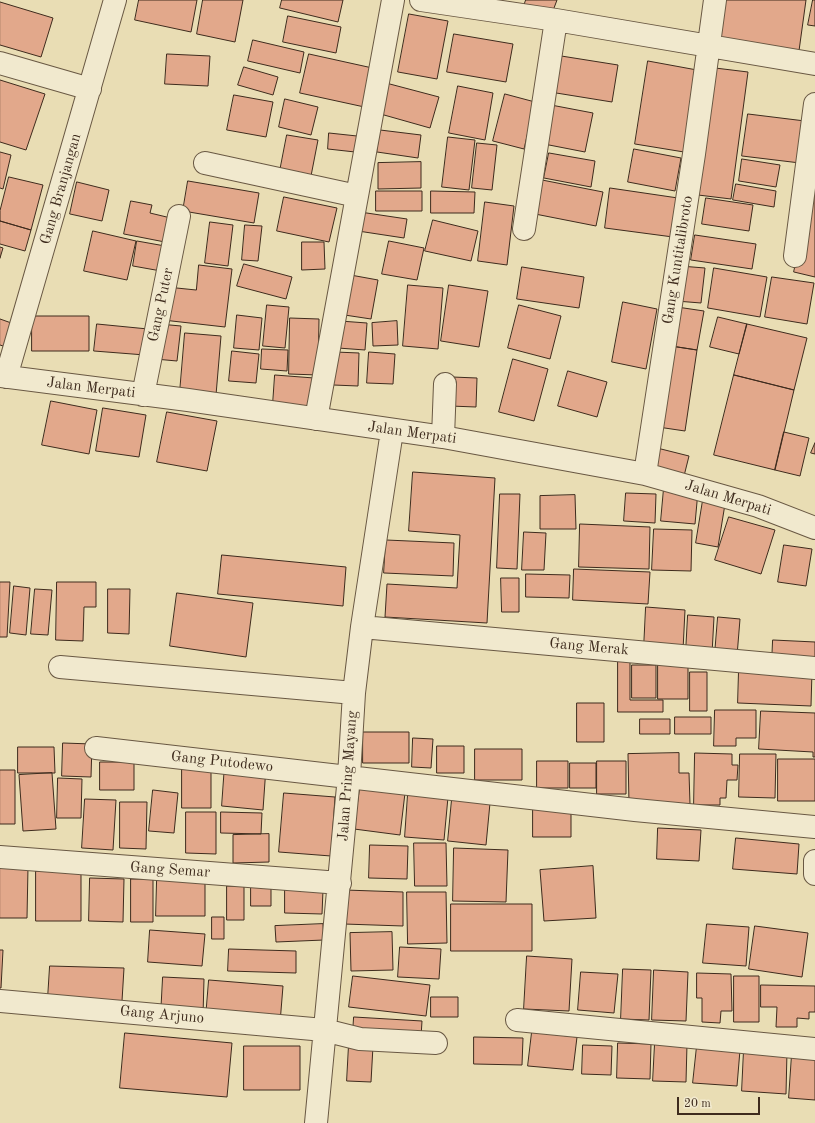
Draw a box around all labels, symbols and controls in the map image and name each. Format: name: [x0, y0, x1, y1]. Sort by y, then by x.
street label: Gang Branjangan: [37, 131, 85, 247]
street label: Gang Kuntitalibroto: [659, 194, 697, 326]
street label: Gang Puter: [144, 266, 178, 344]
street label: Jalan Merpati: [46, 374, 136, 402]
street label: Jalan Merpati: [366, 418, 458, 448]
street label: Jalan Merpati: [683, 476, 773, 520]
street label: Gang Merak: [549, 635, 629, 659]
street label: Jalan Pring Mayang: [334, 710, 362, 842]
street label: Gang Putodewo: [170, 748, 274, 776]
street label: Gang Semar: [129, 858, 211, 882]
street label: Gang Arjuno: [119, 1002, 205, 1028]
scale bar: [679, 1089, 762, 1115]
text: 20 m: [684, 1098, 711, 1110]

